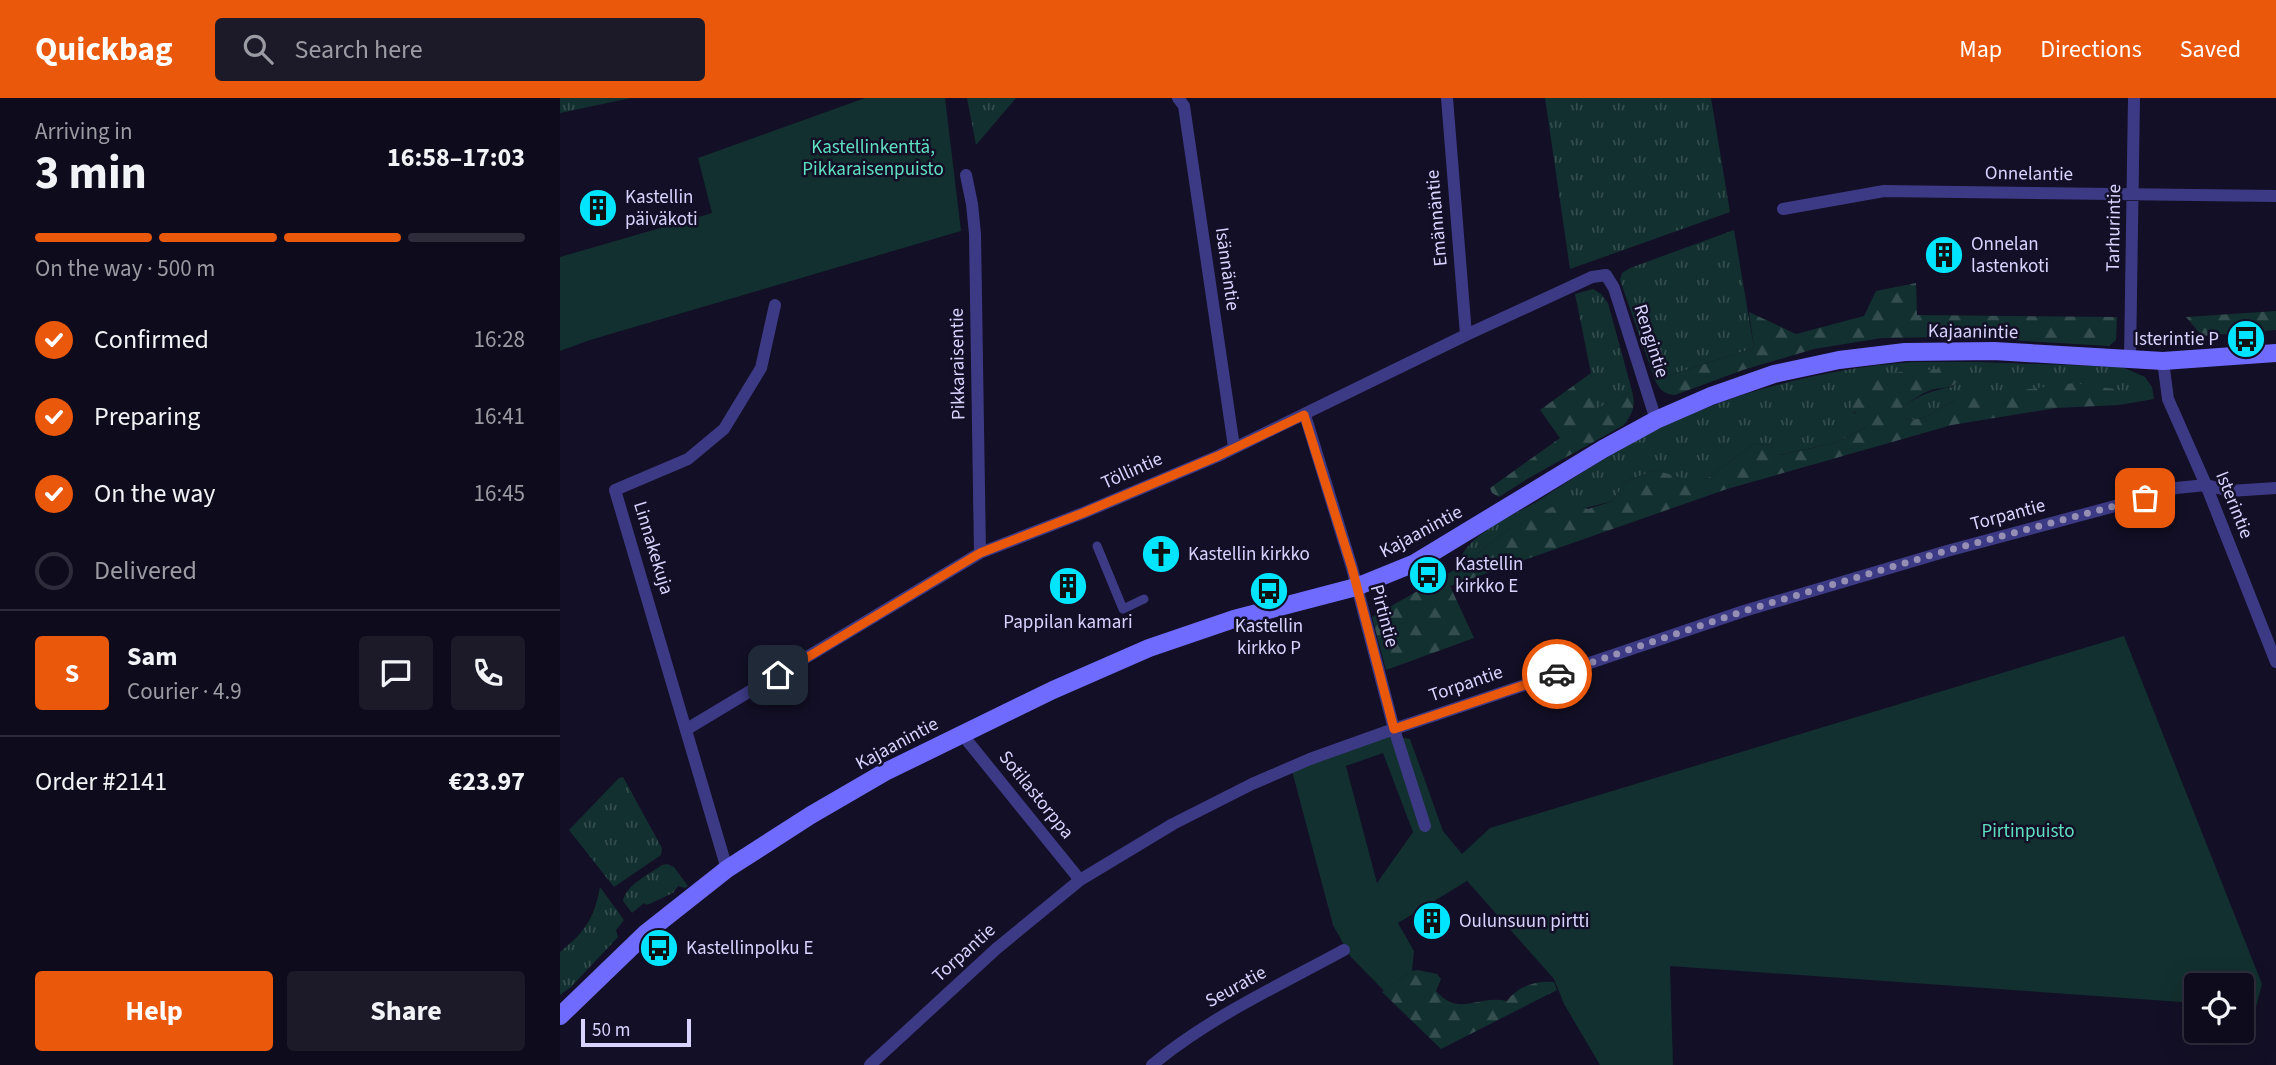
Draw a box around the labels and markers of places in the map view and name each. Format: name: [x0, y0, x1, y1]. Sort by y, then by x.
place label: Kastellin päiväkoti: [625, 184, 698, 233]
building icon: Kastellin päiväkoti: [577, 187, 619, 229]
place label: Onnelan lastenkoti: [1971, 231, 2049, 280]
building icon: Onnelan lastenkoti: [1923, 234, 1965, 276]
bus stop icon: Isterintie P: [2225, 318, 2267, 360]
place label: Isterintie P: [2134, 326, 2219, 353]
pin: [2115, 468, 2175, 528]
church icon: Kastellin kirkko: [1140, 533, 1182, 575]
place label: Kastellin kirkko: [1188, 541, 1310, 568]
place label: Kastellin kirkko E: [1455, 551, 1524, 600]
bus stop icon: Kastellin kirkko E: [1407, 554, 1449, 596]
building icon: Pappilan kamari: [1047, 565, 1089, 607]
bus stop icon: Kastellin kirkko P: [1248, 570, 1290, 612]
place label: Pappilan kamari: [1003, 609, 1133, 636]
place label: Kastellin kirkko P: [1235, 613, 1303, 662]
pin: [748, 645, 808, 705]
building icon: Oulunsuun pirtti: [1411, 900, 1453, 942]
place label: Oulunsuun pirtti: [1459, 908, 1589, 935]
bus stop icon: Kastellinpolku E: [638, 927, 680, 969]
place label: Kastellinpolku E: [686, 935, 813, 962]

